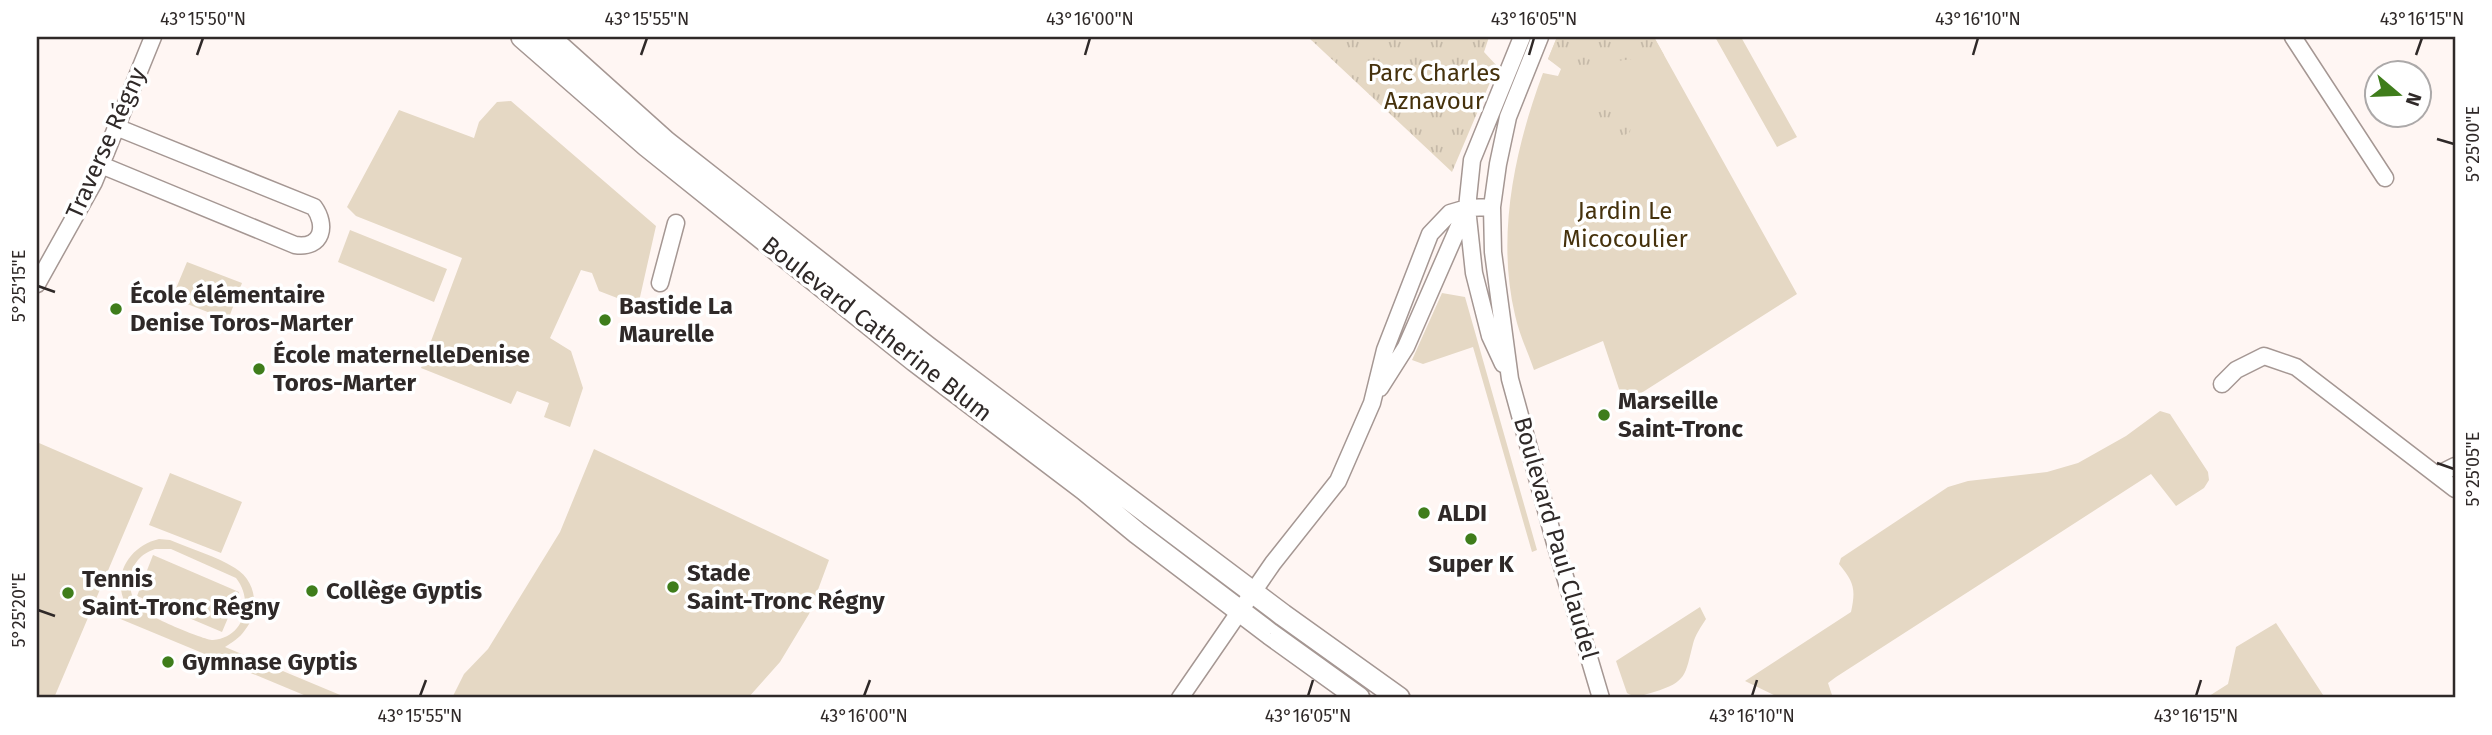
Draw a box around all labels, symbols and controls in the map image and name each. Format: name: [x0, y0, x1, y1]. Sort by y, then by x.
text: 43°15'50"N: [160, 8, 246, 30]
text: 43°15'55"N: [605, 8, 689, 30]
text: 43°16'00"N: [1046, 8, 1134, 30]
text: 43°16'05"N: [1491, 8, 1577, 30]
text: 43°16'10"N: [1935, 8, 2021, 30]
text: 43°16'15"N: [2380, 8, 2464, 30]
park label: Parc Charles Aznavour: [1368, 59, 1500, 115]
north arrow: [2362, 60, 2432, 130]
street label: Traverse Régny: [60, 63, 152, 223]
text: N: [2401, 90, 2427, 109]
text: 5°25'00"E: [2462, 106, 2484, 182]
park label: Jardin Le Micocoulier: [1562, 197, 1689, 253]
street label: Boulevard Catherine Blum: [756, 231, 998, 427]
text: 5°25'15"E: [8, 250, 30, 322]
place label: École élémentaire Denise Toros-Marter: [130, 280, 353, 337]
place label: Bastide La Maurelle: [619, 292, 733, 348]
marker: École élémentaire Denise Toros-Marter: [108, 301, 124, 317]
marker: Bastide La Maurelle: [597, 312, 613, 328]
place label: École maternelleDenise Toros-Marter: [273, 340, 530, 397]
marker: École maternelleDenise Toros-Marter: [251, 361, 267, 377]
place label: Marseille Saint-Tronc: [1618, 387, 1743, 443]
marker: Marseille Saint-Tronc: [1596, 407, 1612, 423]
street label: Boulevard Paul Claudel: [1508, 414, 1604, 662]
text: 5°25'05"E: [2462, 432, 2484, 506]
place label: ALDI: [1437, 499, 1487, 527]
marker: ALDI: [1416, 505, 1432, 521]
marker: Super K: [1463, 531, 1479, 547]
place label: Super K: [1428, 550, 1515, 578]
place label: Stade Saint-Tronc Régny: [687, 559, 885, 615]
place label: Tennis Saint-Tronc Régny: [82, 565, 280, 621]
text: 5°25'20"E: [8, 572, 30, 648]
place label: Collège Gyptis: [326, 577, 483, 605]
marker: Stade Saint-Tronc Régny: [665, 579, 681, 595]
marker: Collège Gyptis: [304, 583, 320, 599]
marker: Tennis Saint-Tronc Régny: [60, 585, 76, 601]
place label: Gymnase Gyptis: [182, 648, 358, 676]
marker: Gymnase Gyptis: [160, 654, 176, 670]
text: 43°15'55"N: [378, 705, 462, 727]
text: 43°16'00"N: [820, 705, 908, 727]
text: 43°16'05"N: [1265, 705, 1351, 727]
text: 43°16'10"N: [1709, 705, 1795, 727]
text: 43°16'15"N: [2154, 705, 2238, 727]

